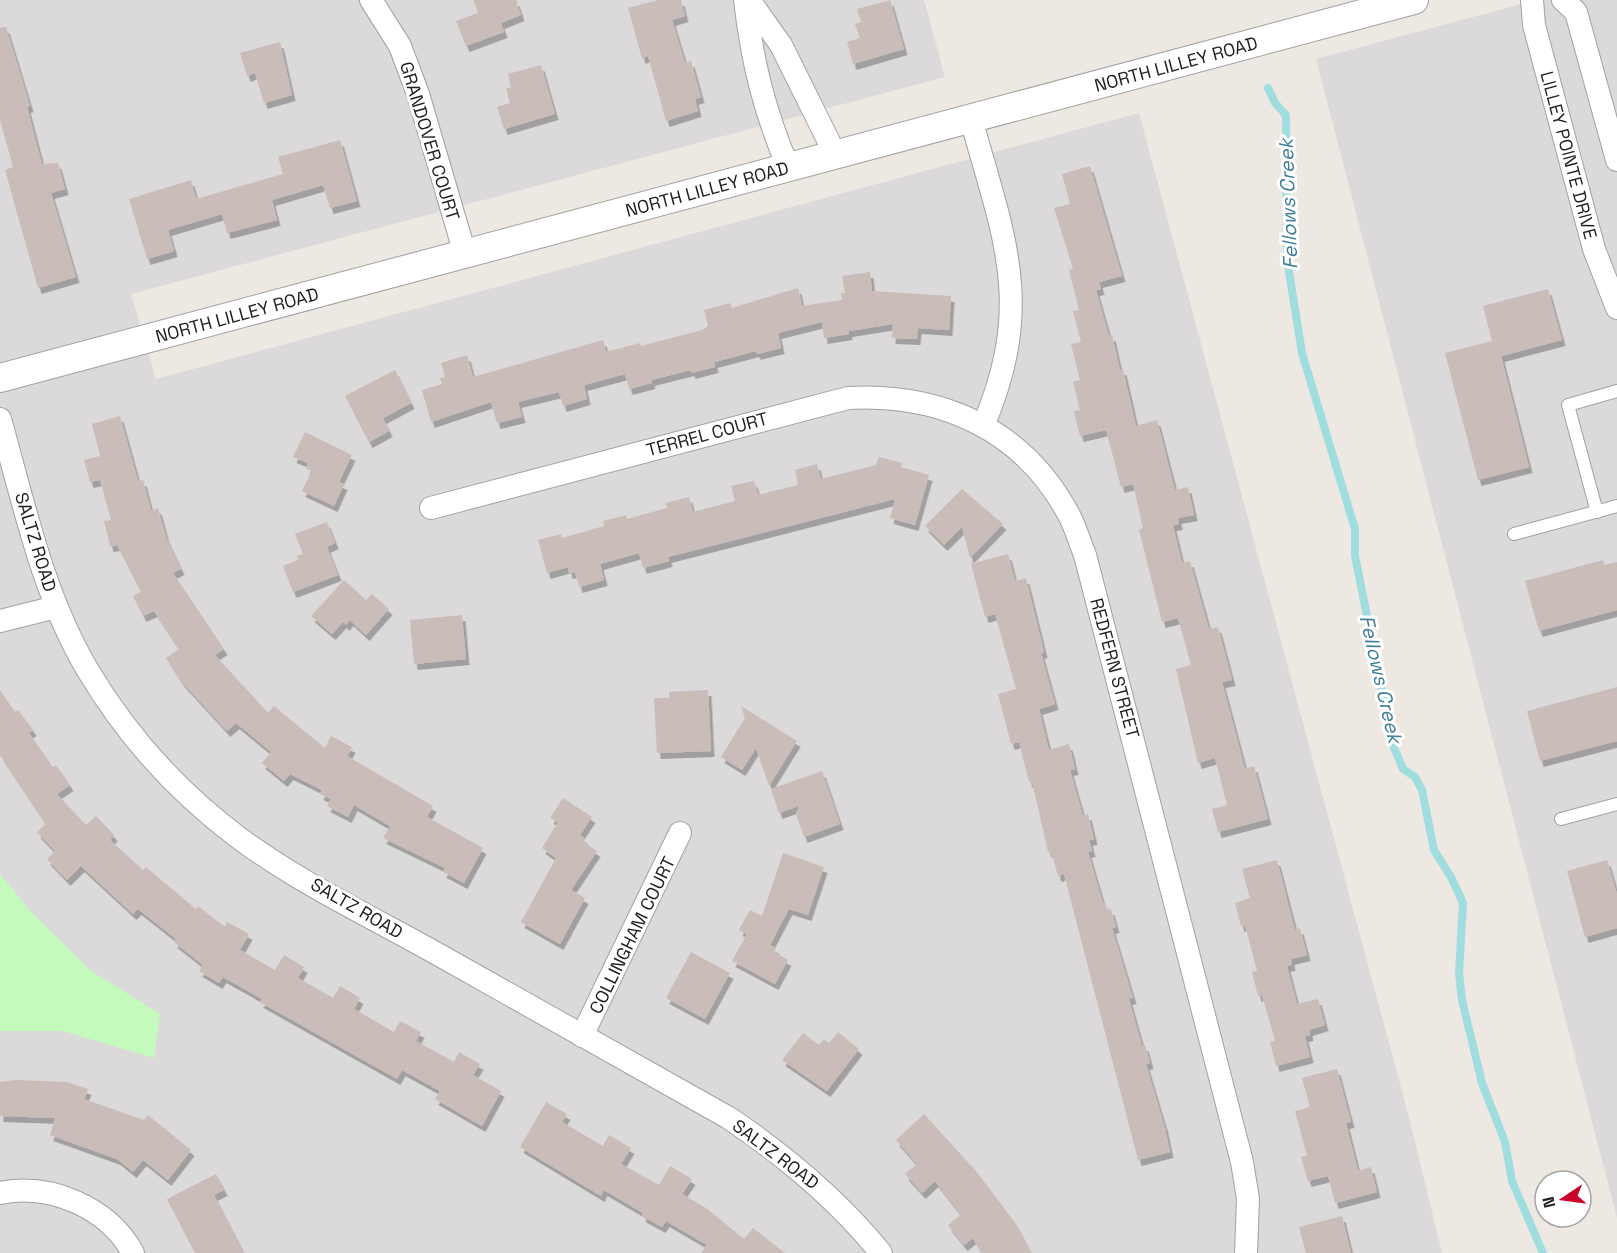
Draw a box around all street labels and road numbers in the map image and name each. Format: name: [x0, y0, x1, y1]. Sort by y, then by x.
street label: NORTH LILLEY ROAD: [1092, 31, 1260, 97]
street label: GRANDOVER COURT: [395, 59, 465, 224]
street label: LILLEY POINTE DRIVE: [1536, 69, 1602, 241]
street label: NORTH LILLEY ROAD: [623, 156, 791, 222]
street label: NORTH LILLEY ROAD: [153, 282, 321, 348]
street label: TERREL COURT: [644, 407, 771, 461]
street label: SALTZ ROAD: [10, 490, 62, 594]
street label: REDFERN STREET: [1085, 595, 1145, 741]
street label: COLLINGHAM COURT: [584, 852, 680, 1017]
street label: SALTZ ROAD: [307, 872, 407, 944]
street label: SALTZ ROAD: [728, 1114, 824, 1194]

